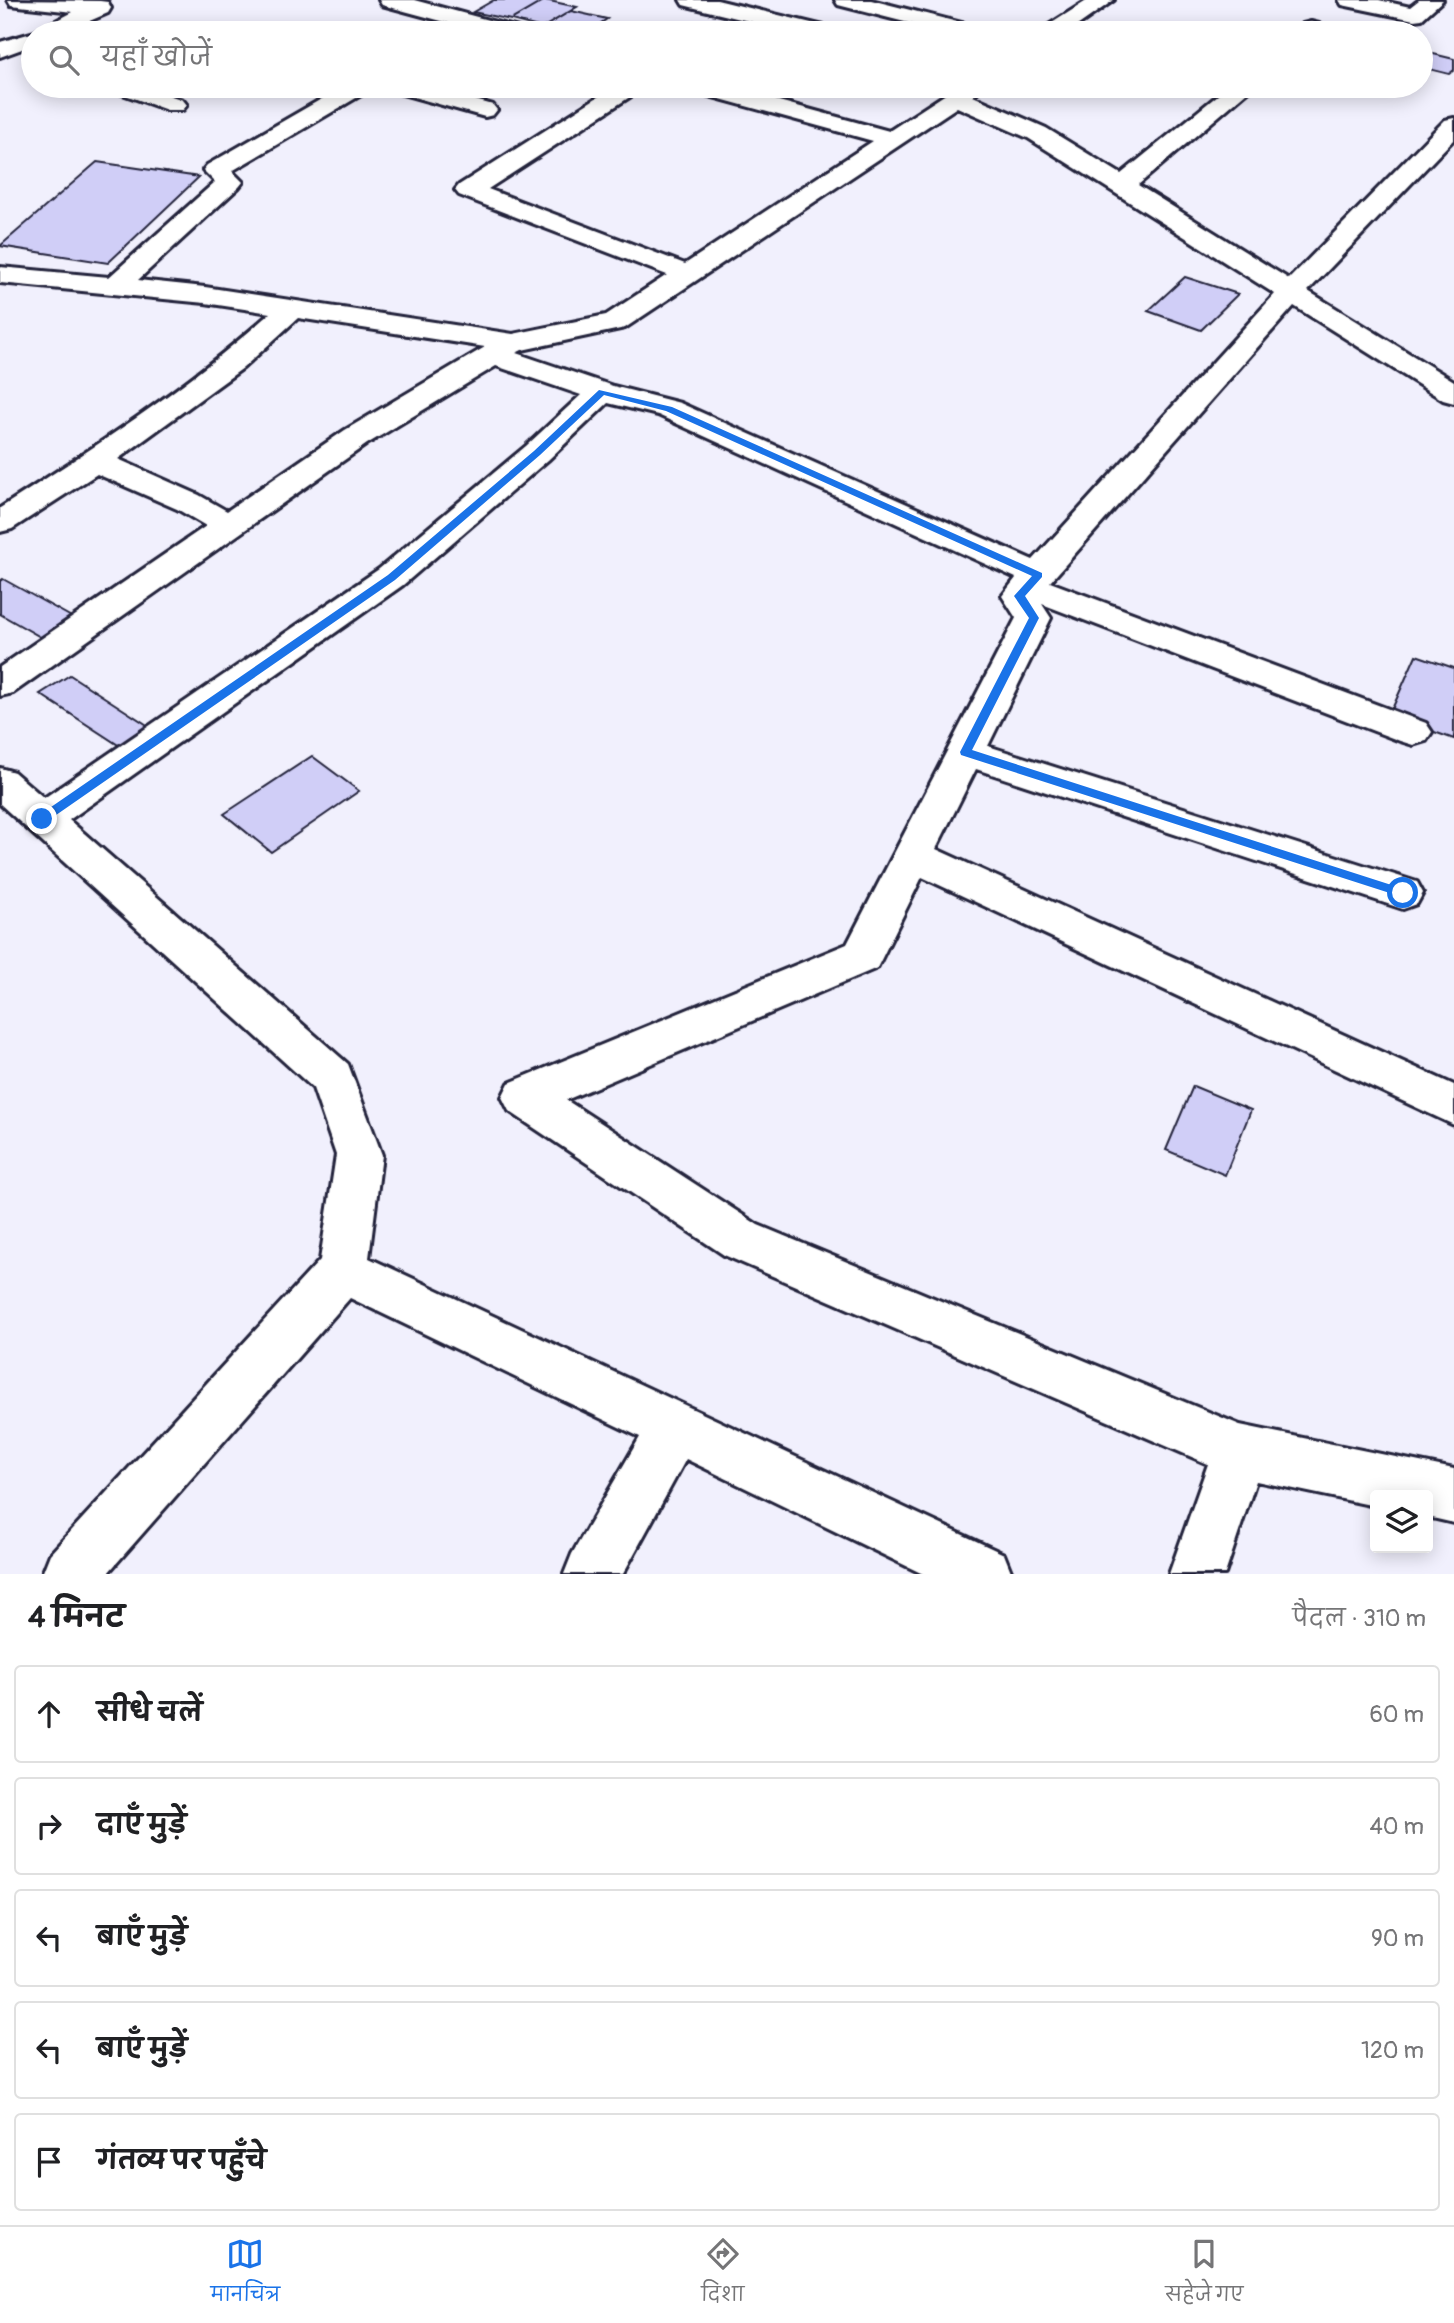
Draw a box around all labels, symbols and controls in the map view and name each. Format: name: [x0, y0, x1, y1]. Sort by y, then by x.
search box: [21, 21, 1433, 98]
icon: search: [45, 41, 83, 79]
text: यहाँ खोजें: [101, 42, 212, 74]
route end: [26, 803, 57, 834]
route start: [1387, 877, 1418, 908]
map controls: [1370, 1490, 1433, 1553]
button: layers: [1370, 1490, 1433, 1553]
text: 4 मिनट: [28, 1599, 125, 1636]
text: पैदल · 310 m: [1292, 1604, 1426, 1633]
icon: ahead: [30, 1695, 68, 1733]
text: सीधे चलें: [97, 1697, 202, 1729]
text: 60 m: [1369, 1700, 1424, 1729]
icon: right: [30, 1807, 68, 1845]
text: दाएँ मुड़ें: [97, 1809, 186, 1841]
text: 40 m: [1370, 1812, 1424, 1841]
icon: left: [30, 1919, 68, 1957]
text: बाएँ मुड़ें: [97, 1921, 187, 1953]
text: 90 m: [1371, 1924, 1424, 1953]
icon: left: [30, 2031, 68, 2069]
text: बाएँ मुड़ें: [97, 2033, 187, 2065]
text: 120 m: [1361, 2036, 1424, 2065]
icon: arrive: [30, 2143, 68, 2181]
text: गंतव्य पर पहुँचे: [97, 2145, 266, 2177]
tab: मानचित्र: [211, 2235, 280, 2315]
tab: दिशा: [701, 2235, 744, 2315]
tab: सहेजे गए: [1165, 2235, 1243, 2315]

